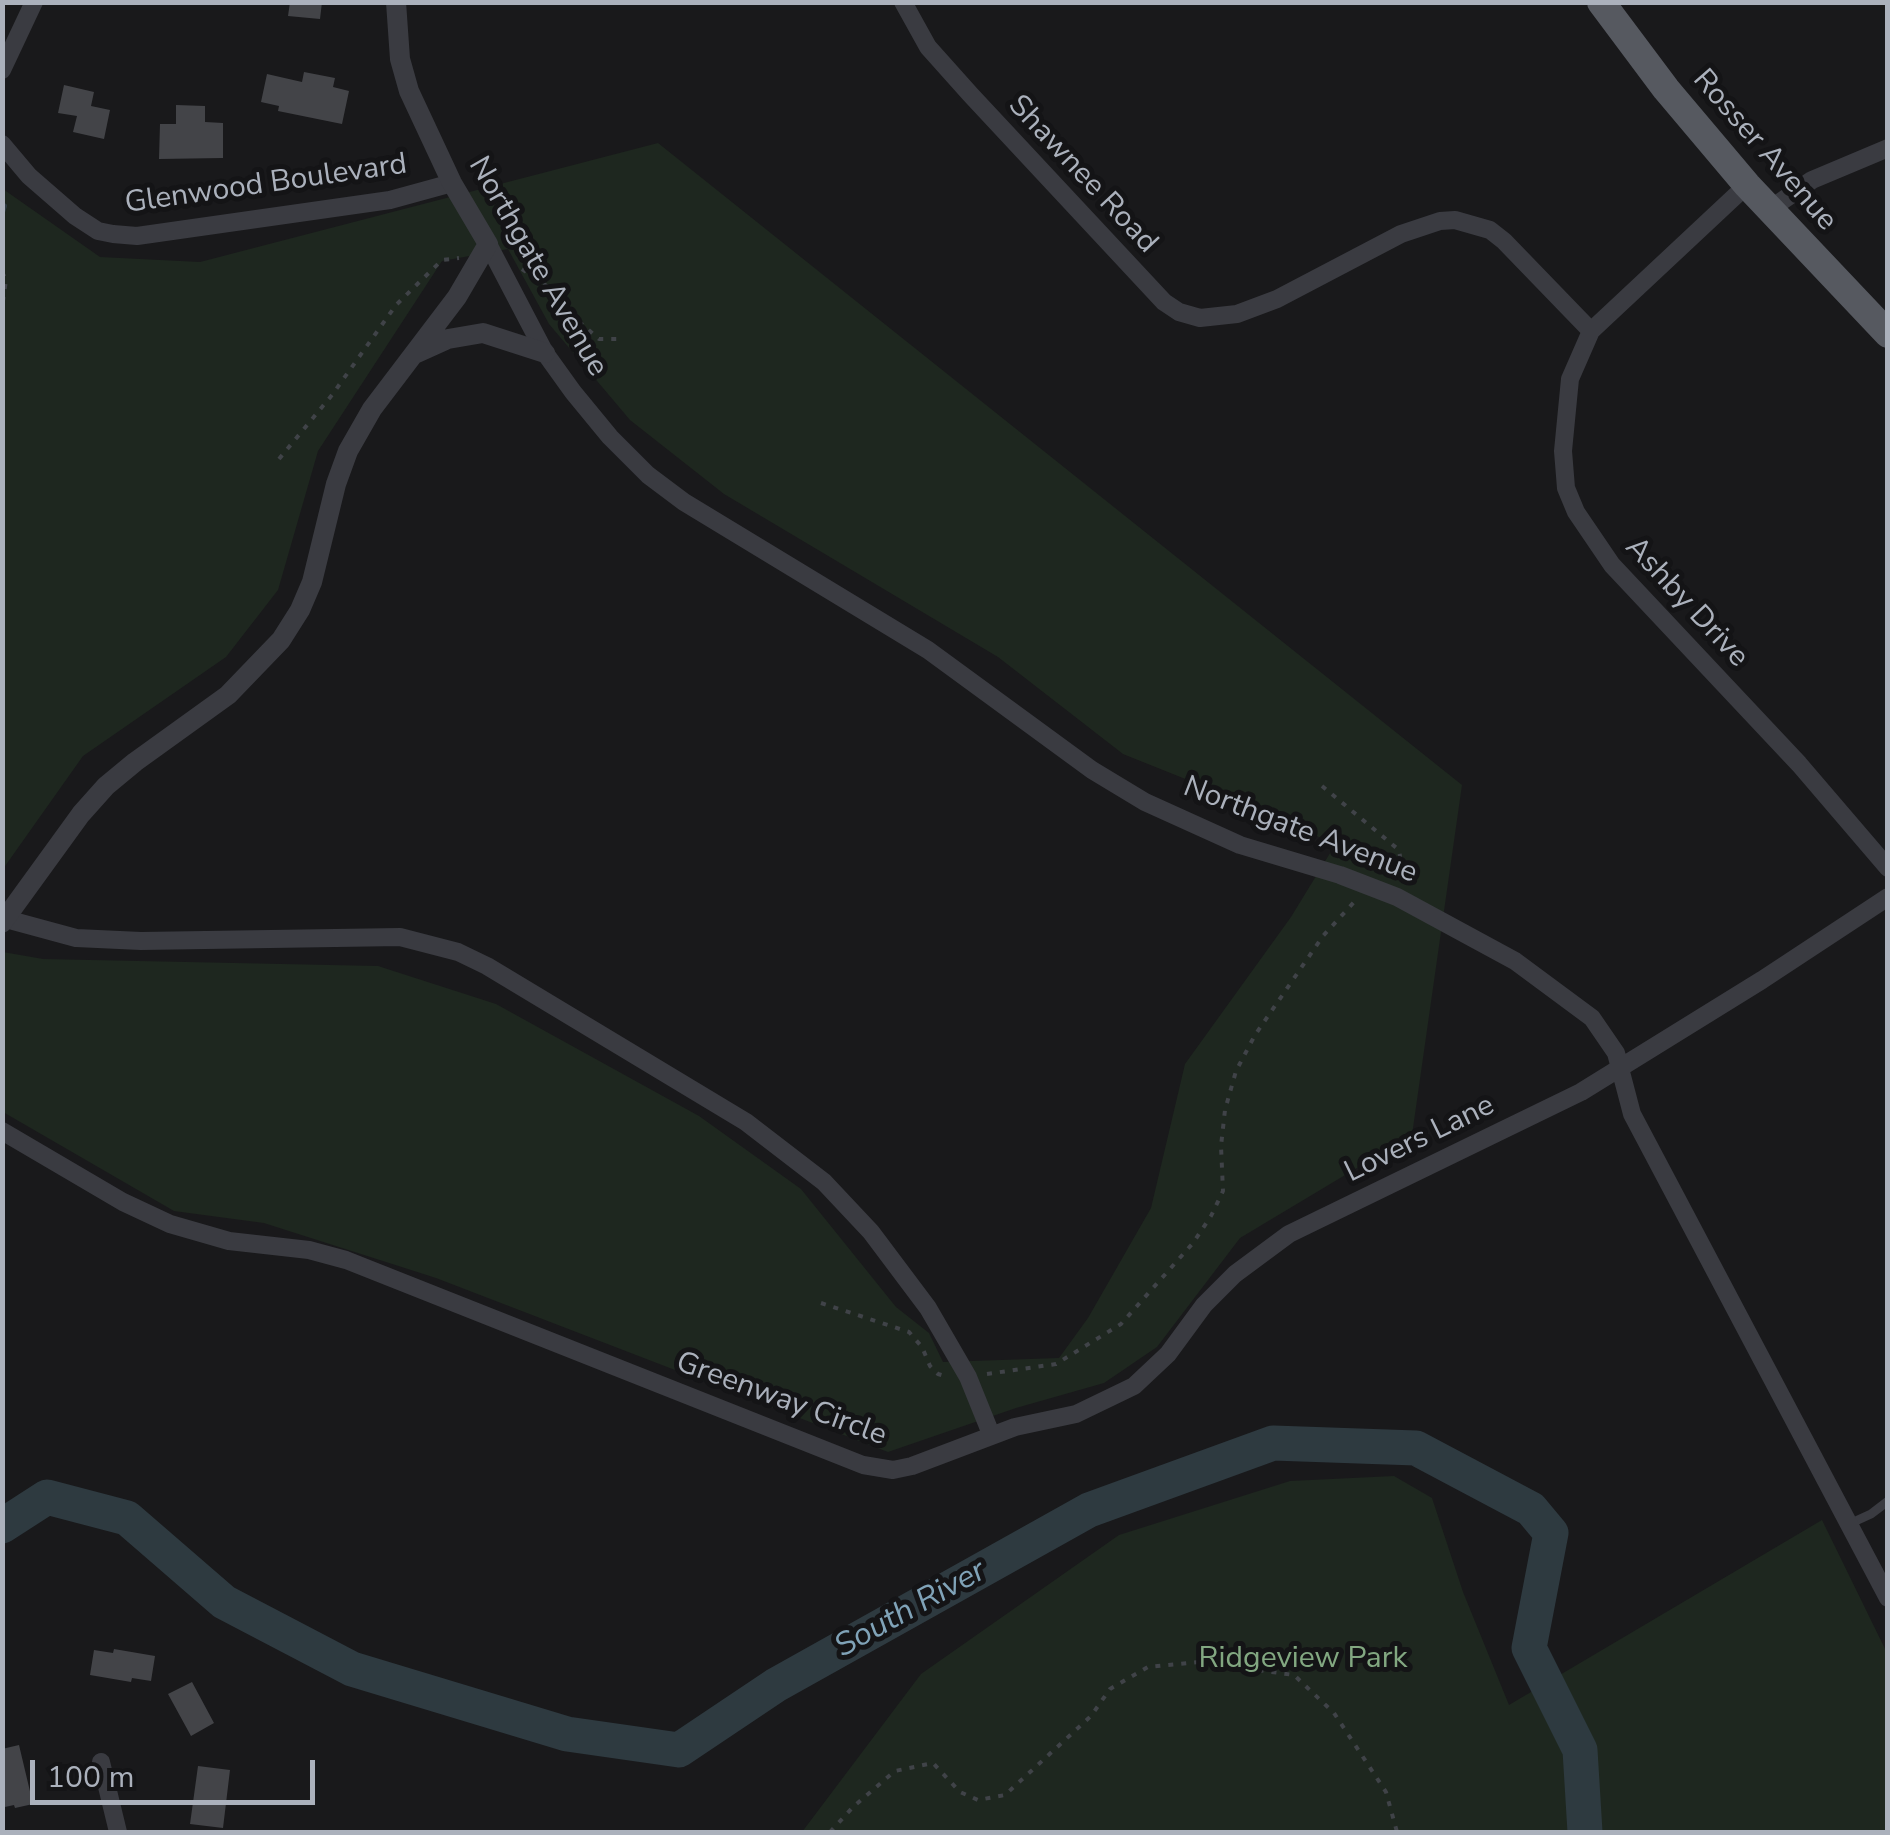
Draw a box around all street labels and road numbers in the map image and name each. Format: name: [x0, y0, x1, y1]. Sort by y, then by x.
street label: Rosser Avenue: [1684, 63, 1844, 239]
street label: Shawnee Road: [1000, 89, 1164, 261]
street label: Glenwood Boulevard: [123, 147, 409, 223]
street label: Northgate Avenue: [460, 151, 614, 383]
street label: Ashby Drive: [1617, 530, 1755, 676]
street label: Northgate Avenue: [1178, 770, 1422, 892]
street label: Lovers Lane: [1339, 1088, 1501, 1192]
street label: Greenway Circle: [671, 1345, 891, 1455]

